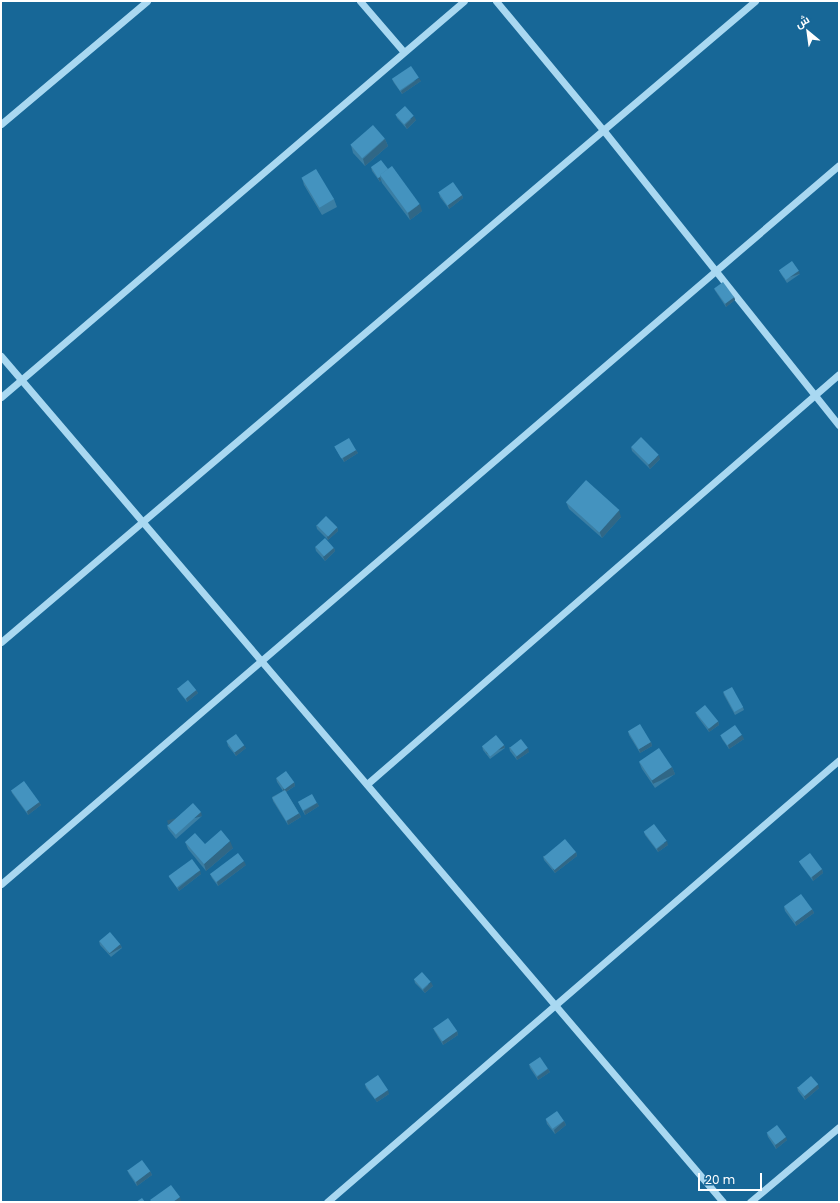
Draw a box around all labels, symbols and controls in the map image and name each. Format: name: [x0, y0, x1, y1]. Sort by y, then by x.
text: ش: [792, 11, 812, 32]
north arrow: [788, 12, 828, 52]
scale bar: [700, 1165, 764, 1191]
text: 20 m: [705, 1171, 735, 1188]

